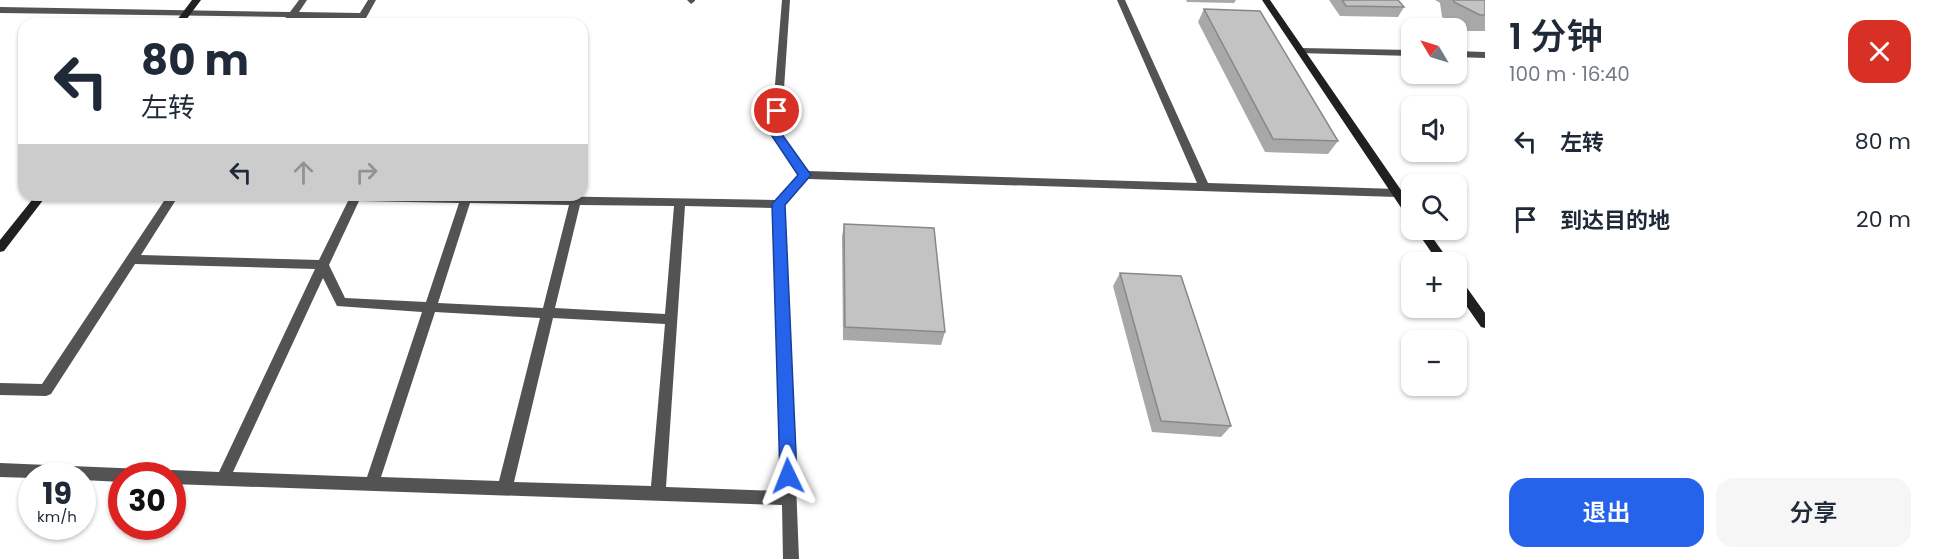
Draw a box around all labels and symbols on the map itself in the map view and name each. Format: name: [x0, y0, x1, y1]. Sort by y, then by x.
north arrow: [1401, 18, 1467, 84]
pin: [751, 85, 802, 136]
position arrow: [756, 444, 820, 508]
speed limit sign: 30: [108, 462, 186, 540]

